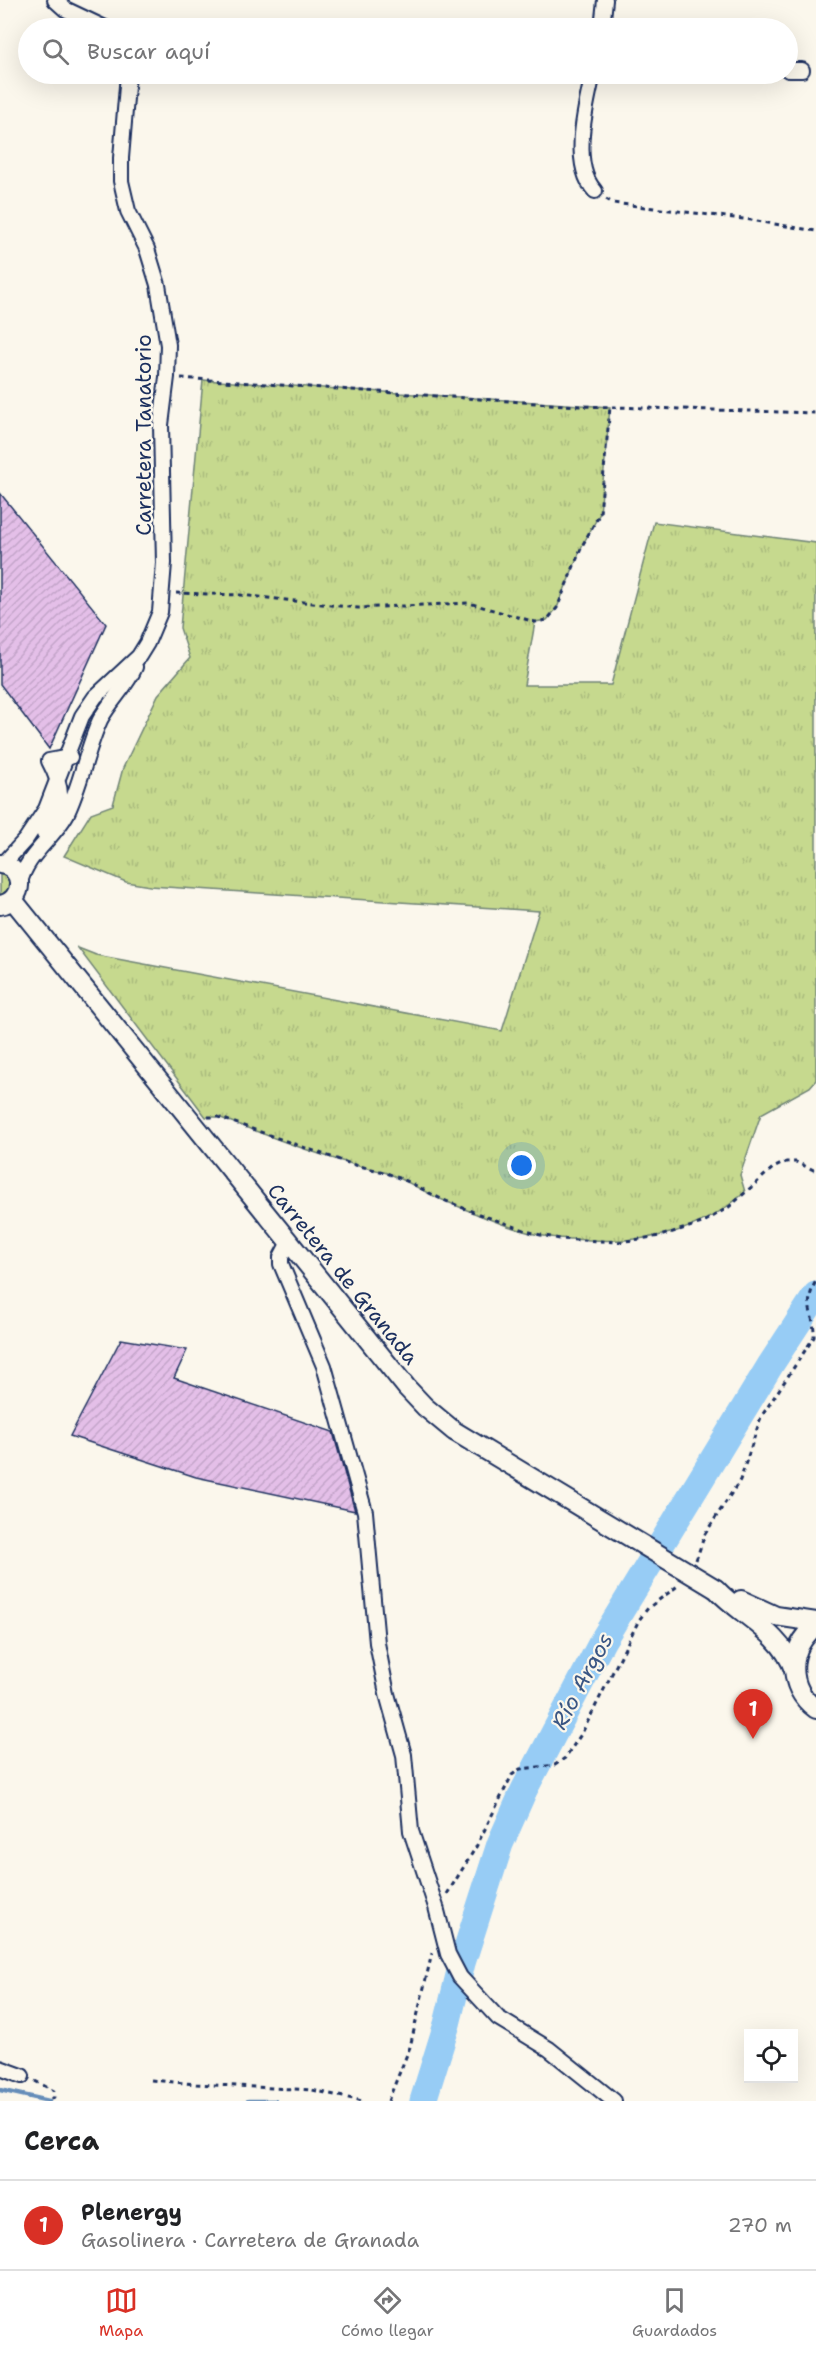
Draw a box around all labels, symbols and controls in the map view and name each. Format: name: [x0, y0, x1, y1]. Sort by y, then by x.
search box: [18, 18, 798, 84]
icon: search: [39, 35, 72, 68]
text: Buscar aquí: [87, 37, 210, 66]
street label: Carretera Tanatorio: [130, 334, 158, 536]
your location: [507, 1151, 536, 1180]
street label: Carretera de Granada: [261, 1178, 425, 1370]
water label: Río Argos: [544, 1628, 620, 1734]
pin: 1: [734, 1690, 772, 1739]
map controls: [744, 2029, 798, 2083]
button: locate: [744, 2029, 798, 2083]
text: Cerca: [24, 2123, 99, 2158]
text: Plenergy: [81, 2198, 182, 2227]
text: 1: [39, 2212, 48, 2238]
text: 270 m: [728, 2212, 792, 2238]
text: Gasolinera · Carretera de Granada: [81, 2227, 419, 2253]
tab: Mapa: [99, 2284, 143, 2341]
tab: Cómo llegar: [341, 2284, 434, 2341]
tab: Guardados: [632, 2284, 717, 2341]

